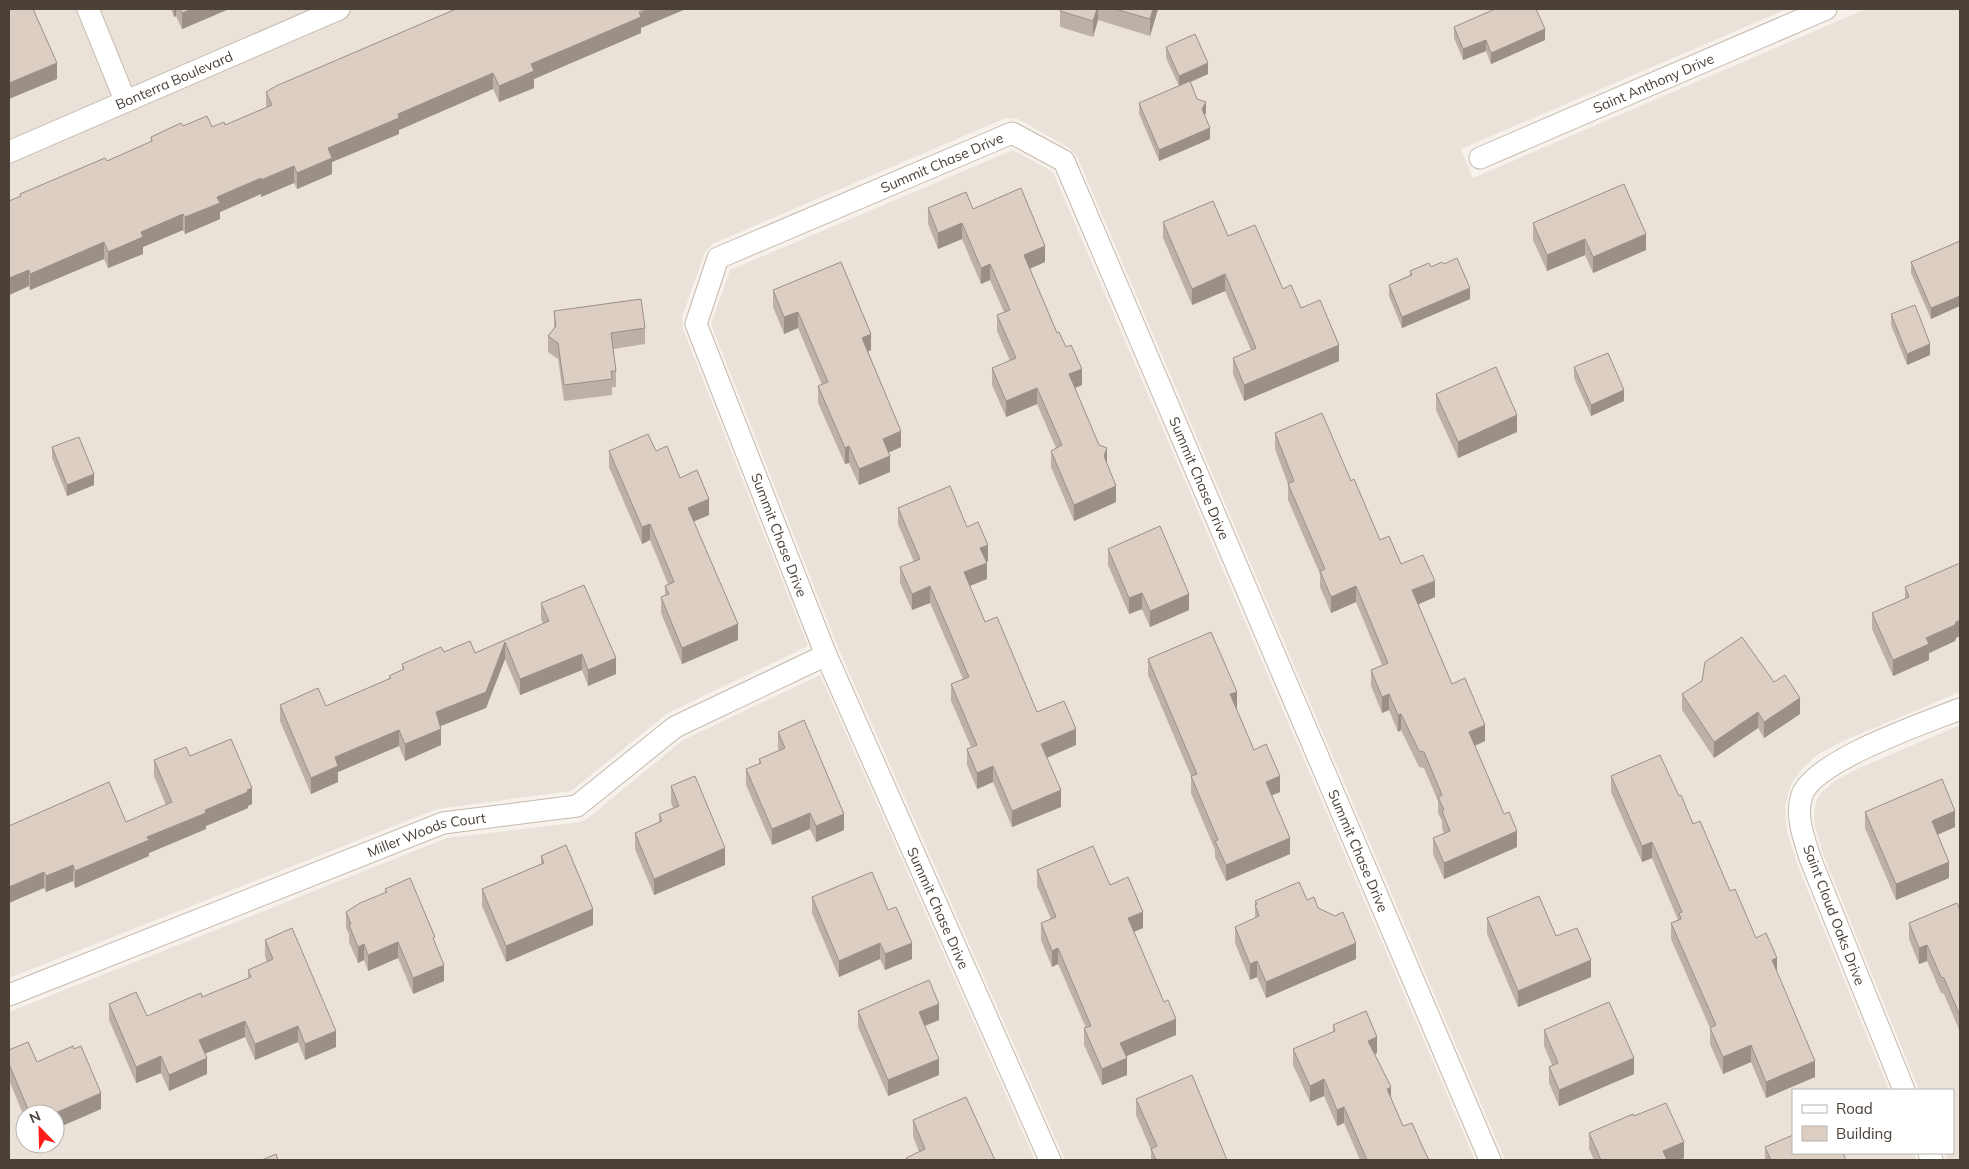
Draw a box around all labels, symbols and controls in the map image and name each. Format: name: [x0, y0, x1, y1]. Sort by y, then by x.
street label: Bonterra Boulevard: [113, 47, 236, 114]
street label: Saint Anthony Drive: [1590, 49, 1717, 117]
street label: Summit Chase Drive: [878, 129, 1006, 197]
street label: Summit Chase Drive: [1165, 414, 1233, 542]
street label: Summit Chase Drive: [747, 470, 811, 600]
street label: Summit Chase Drive: [1324, 787, 1392, 915]
street label: Miller Woods Court: [365, 809, 487, 861]
street label: Saint Cloud Oaks Drive: [1799, 842, 1869, 988]
street label: Summit Chase Drive: [903, 844, 973, 972]
legend: [1792, 1089, 1954, 1154]
text: Road: [1836, 1099, 1873, 1118]
north arrow: [15, 1104, 65, 1154]
text: N: [27, 1107, 43, 1127]
text: Building: [1836, 1124, 1892, 1143]

